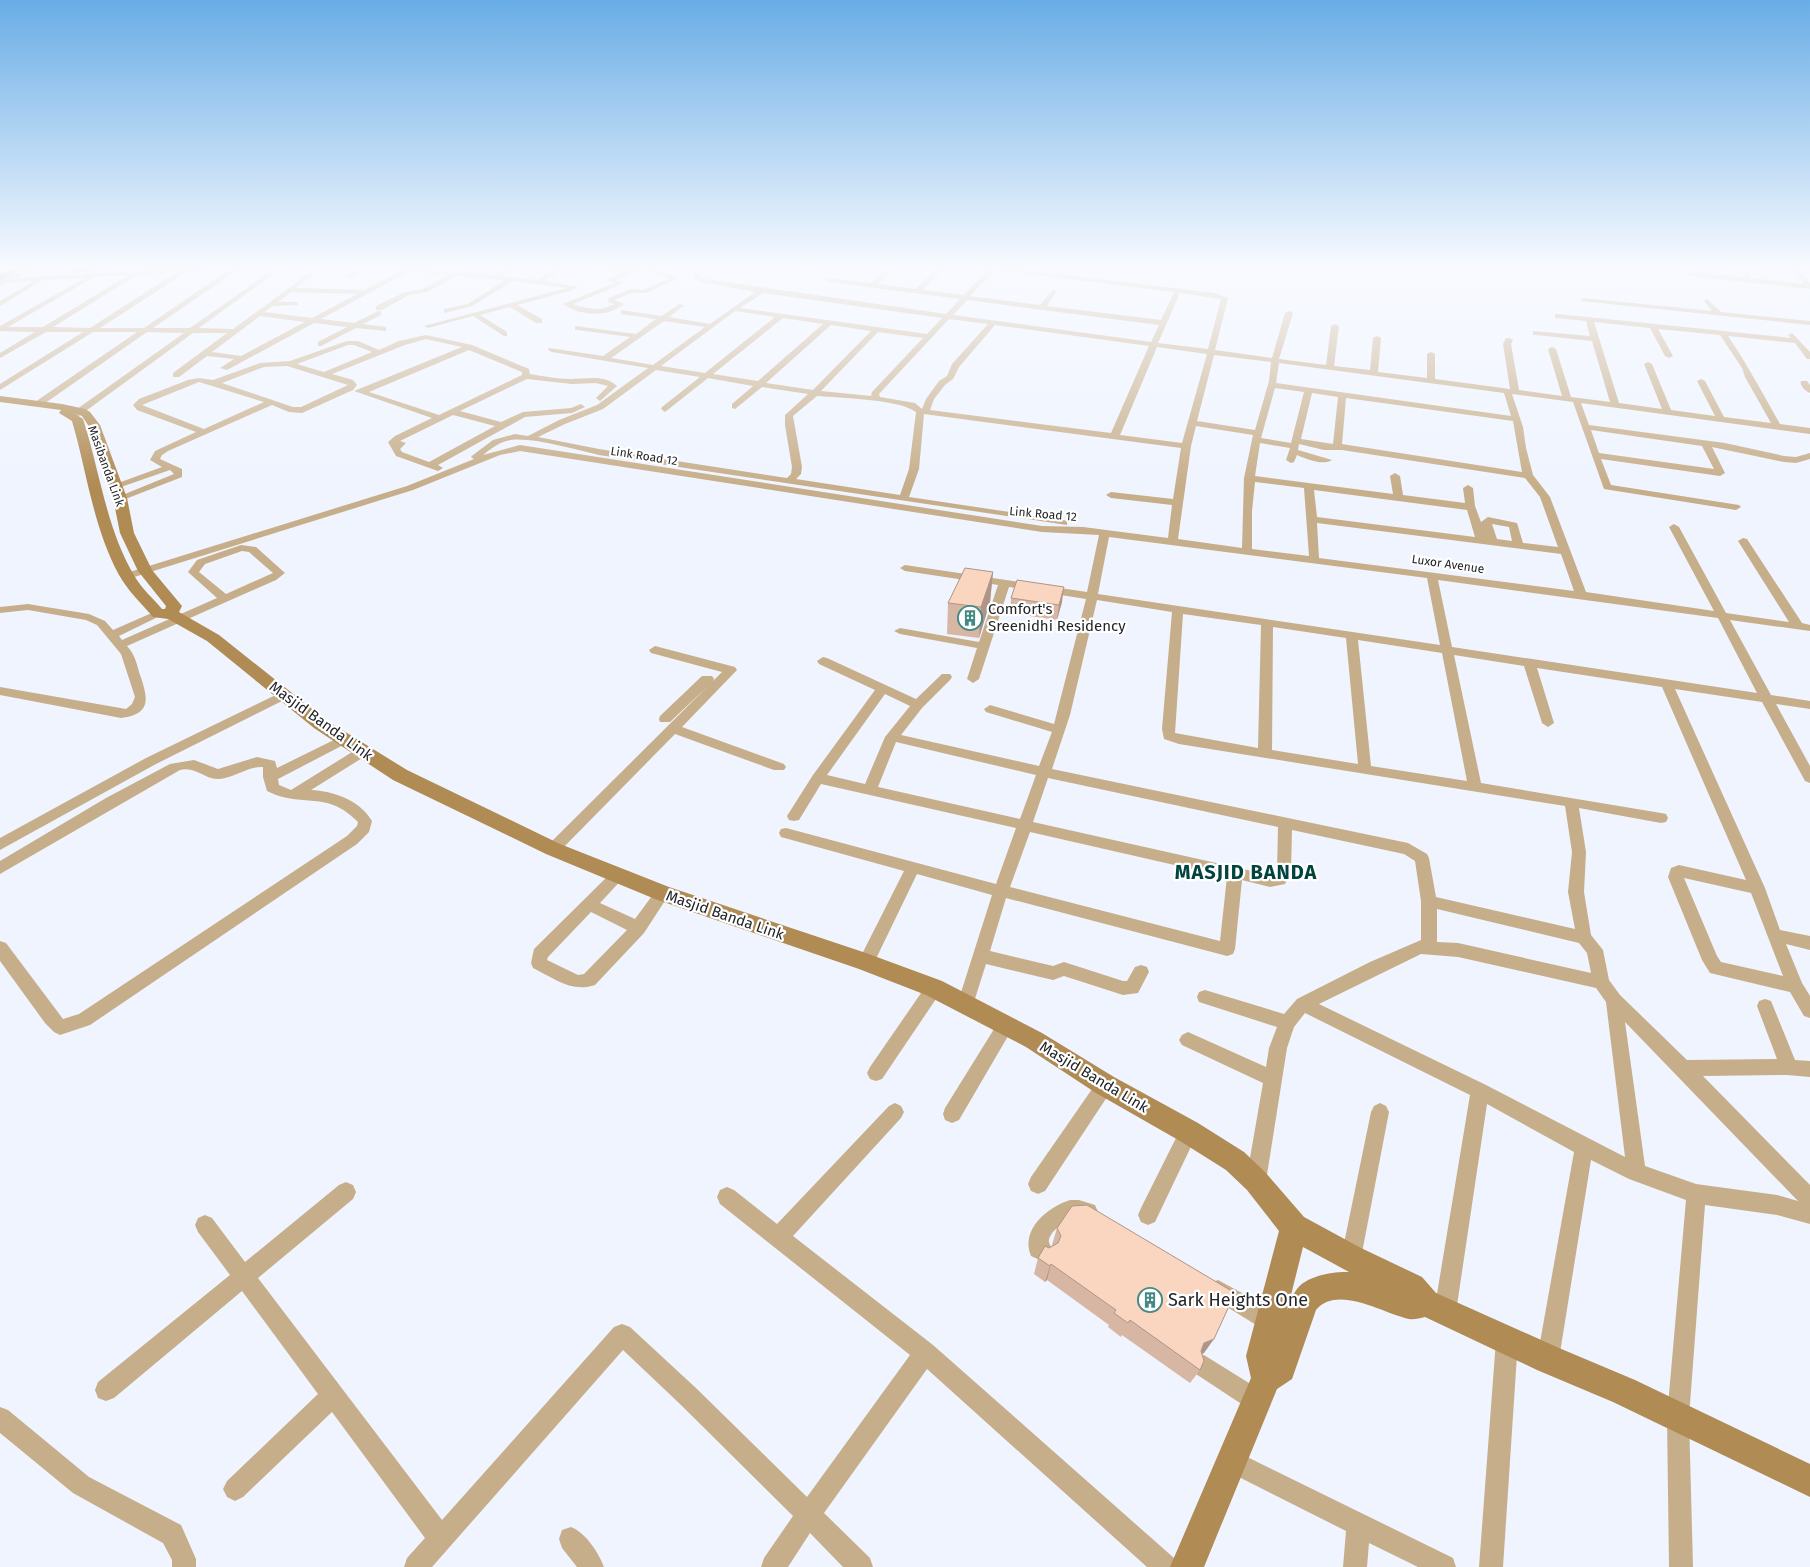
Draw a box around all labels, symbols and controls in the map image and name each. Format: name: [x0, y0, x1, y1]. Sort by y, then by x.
street label: Masibanda Link: [85, 424, 127, 509]
street label: Link Road 12: [609, 444, 679, 468]
street label: Link Road 12: [1009, 504, 1077, 524]
street label: Luxor Avenue: [1411, 552, 1485, 576]
place label: Comfort's Sreenidhi Residency: [988, 600, 1126, 635]
building icon: Comfort's Sreenidhi Residency: [957, 605, 983, 631]
street label: Masjid Banda Link: [266, 677, 376, 765]
district label: MASJID BANDA: [1175, 860, 1318, 884]
street label: Masjid Banda Link: [664, 886, 787, 944]
street label: Masjid Banda Link: [1036, 1038, 1152, 1117]
building icon: Sark Heights One: [1137, 1287, 1163, 1313]
place label: Sark Heights One: [1168, 1289, 1308, 1311]

